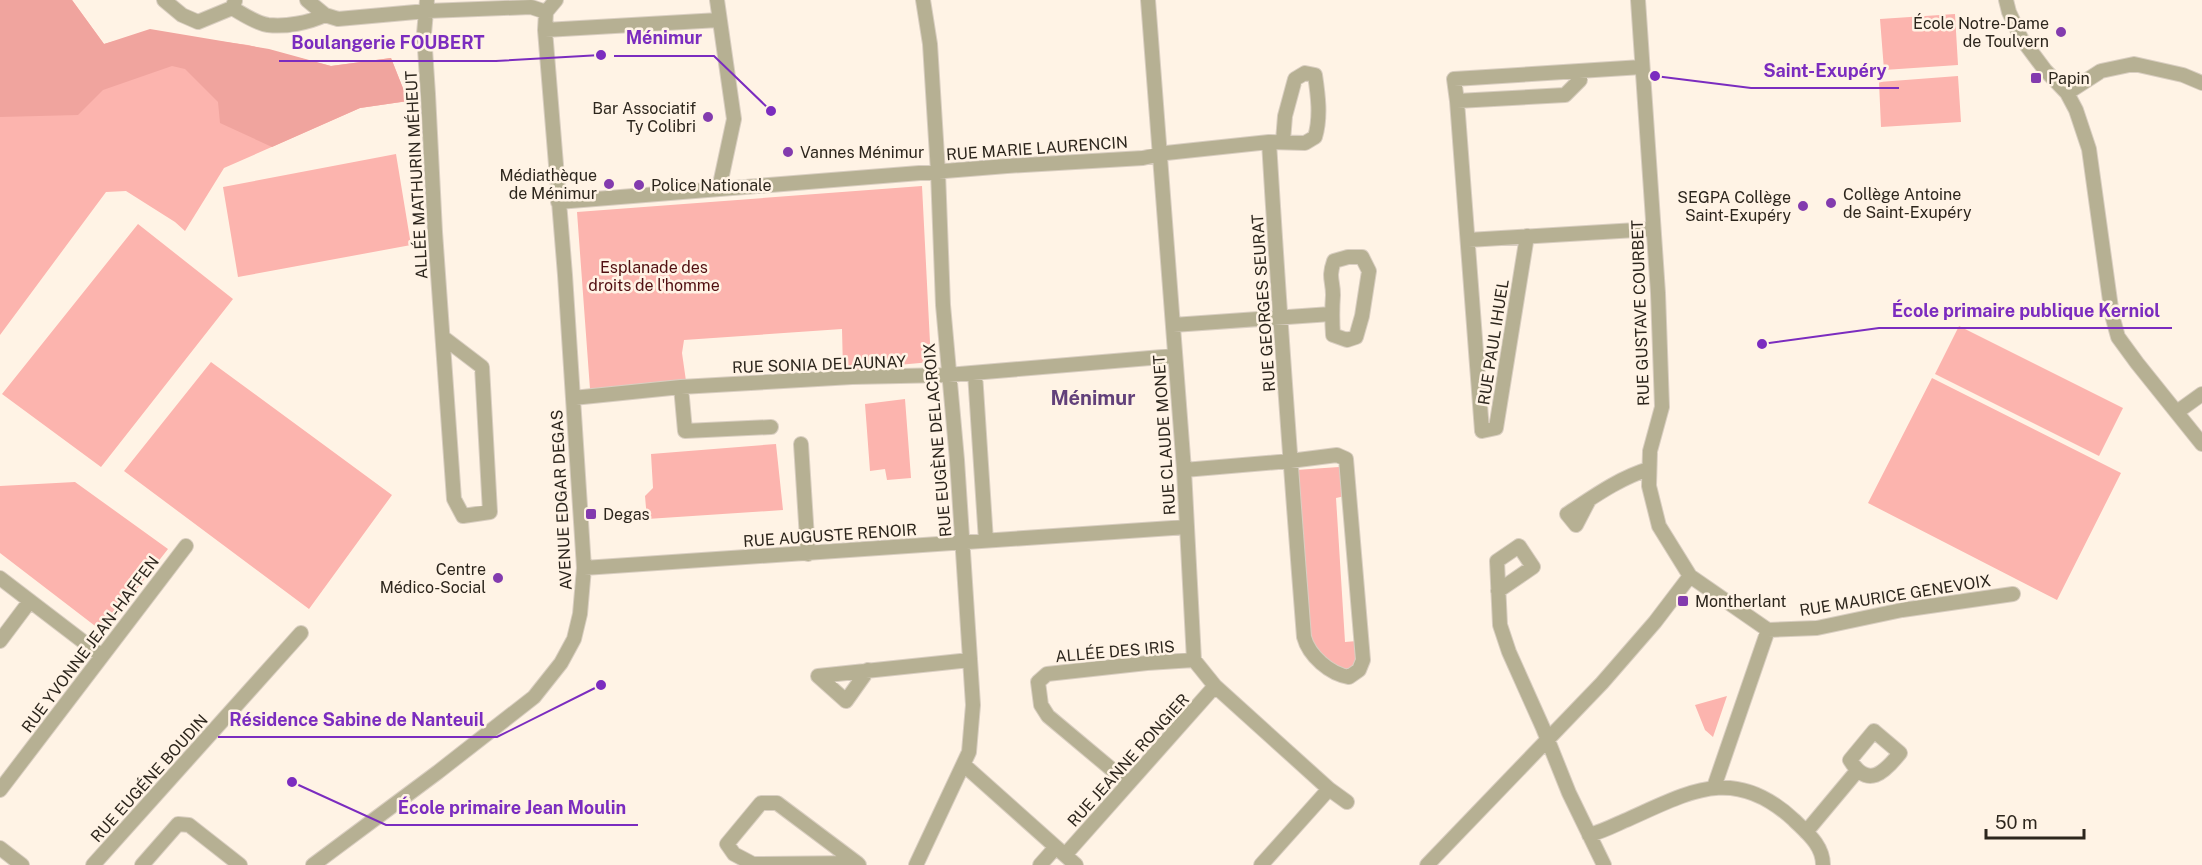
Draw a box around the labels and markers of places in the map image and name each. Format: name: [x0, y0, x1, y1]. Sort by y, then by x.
place label: École Notre-Dame de Toulvern: [1913, 13, 2049, 51]
callout: Ménimur: [614, 20, 714, 56]
callout: Boulangerie FOUBERT: [279, 25, 496, 61]
marker: École Notre-Dame de Toulvern: [2054, 25, 2068, 39]
callout: Saint-Exupéry: [1751, 52, 1899, 88]
place label: Papin: [2048, 69, 2090, 88]
marker: Papin: [2029, 71, 2043, 85]
place label: Bar Associatif Ty Colibri: [592, 99, 696, 136]
marker: Bar Associatif Ty Colibri: [701, 110, 715, 124]
place label: Vannes Ménimur: [800, 143, 924, 162]
marker: Vannes Ménimur: [781, 145, 795, 159]
place label: Médiathèque de Ménimur: [499, 166, 597, 203]
place label: Police Nationale: [651, 176, 772, 195]
marker: Médiathèque de Ménimur: [602, 177, 616, 191]
marker: Police Nationale: [632, 178, 646, 192]
place label: Collège Antoine de Saint-Exupéry: [1843, 185, 1972, 222]
place label: SEGPA Collège Saint-Exupéry: [1677, 188, 1791, 225]
marker: Collège Antoine de Saint-Exupéry: [1824, 196, 1838, 210]
marker: SEGPA Collège Saint-Exupéry: [1796, 199, 1810, 213]
callout: École primaire publique Kerniol: [1879, 292, 2172, 328]
place label: Degas: [603, 505, 650, 524]
marker: Degas: [584, 507, 598, 521]
place label: Centre Médico-Social: [380, 560, 486, 597]
marker: Centre Médico-Social: [491, 571, 505, 585]
place label: Montherlant: [1695, 592, 1787, 611]
marker: Montherlant: [1676, 594, 1690, 608]
callout: Résidence Sabine de Nanteuil: [218, 701, 497, 737]
callout: École primaire Jean Moulin: [386, 789, 638, 825]

